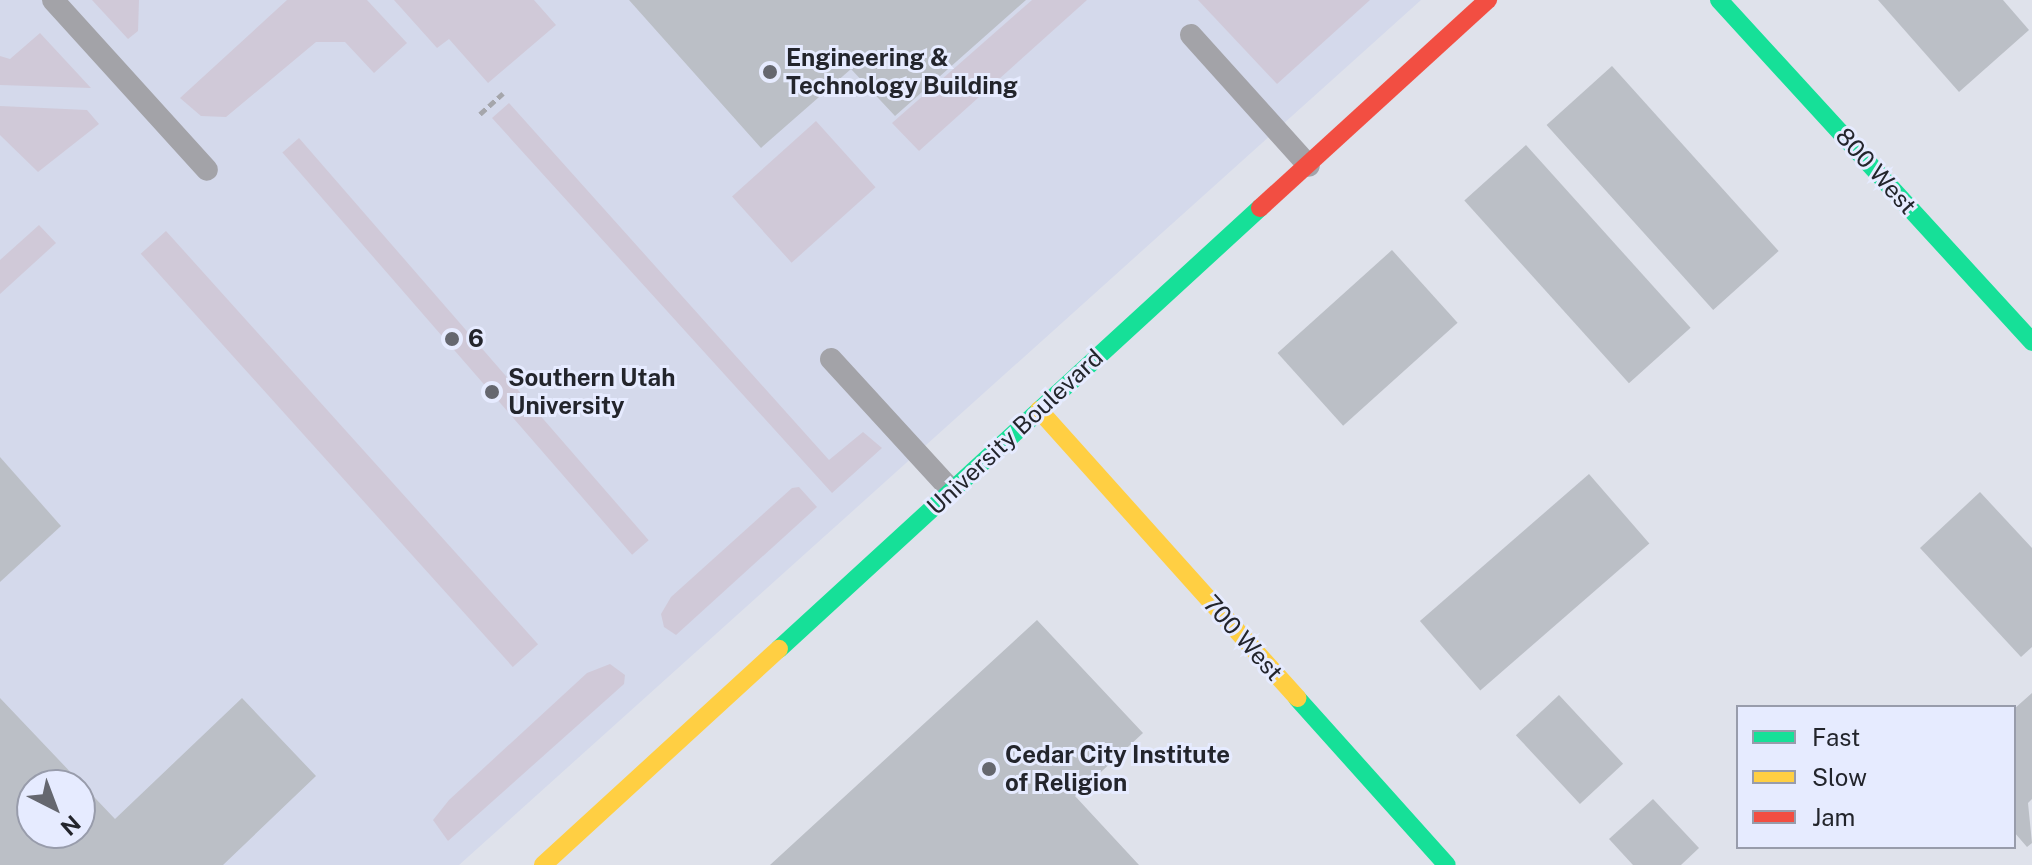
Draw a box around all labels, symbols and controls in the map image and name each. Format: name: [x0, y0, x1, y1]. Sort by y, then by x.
place label: Engineering & Technology Building: [786, 44, 1018, 100]
marker: Engineering & Technology Building: [761, 63, 779, 81]
street label: 800 West: [1830, 122, 1922, 220]
place label: 6: [468, 325, 484, 353]
marker: 6: [443, 330, 461, 348]
street label: University Boulevard: [921, 343, 1109, 521]
place label: Southern Utah University: [508, 364, 675, 420]
marker: Southern Utah University: [483, 383, 501, 401]
street label: 700 West: [1197, 589, 1289, 687]
legend: [1736, 705, 2016, 849]
text: Fast: [1812, 723, 1860, 751]
place label: Cedar City Institute of Religion: [1005, 741, 1230, 797]
marker: Cedar City Institute of Religion: [980, 760, 998, 778]
text: Slow: [1812, 763, 1867, 791]
north arrow: [16, 769, 96, 849]
text: Jam: [1812, 803, 1855, 831]
text: N: [56, 810, 86, 841]

